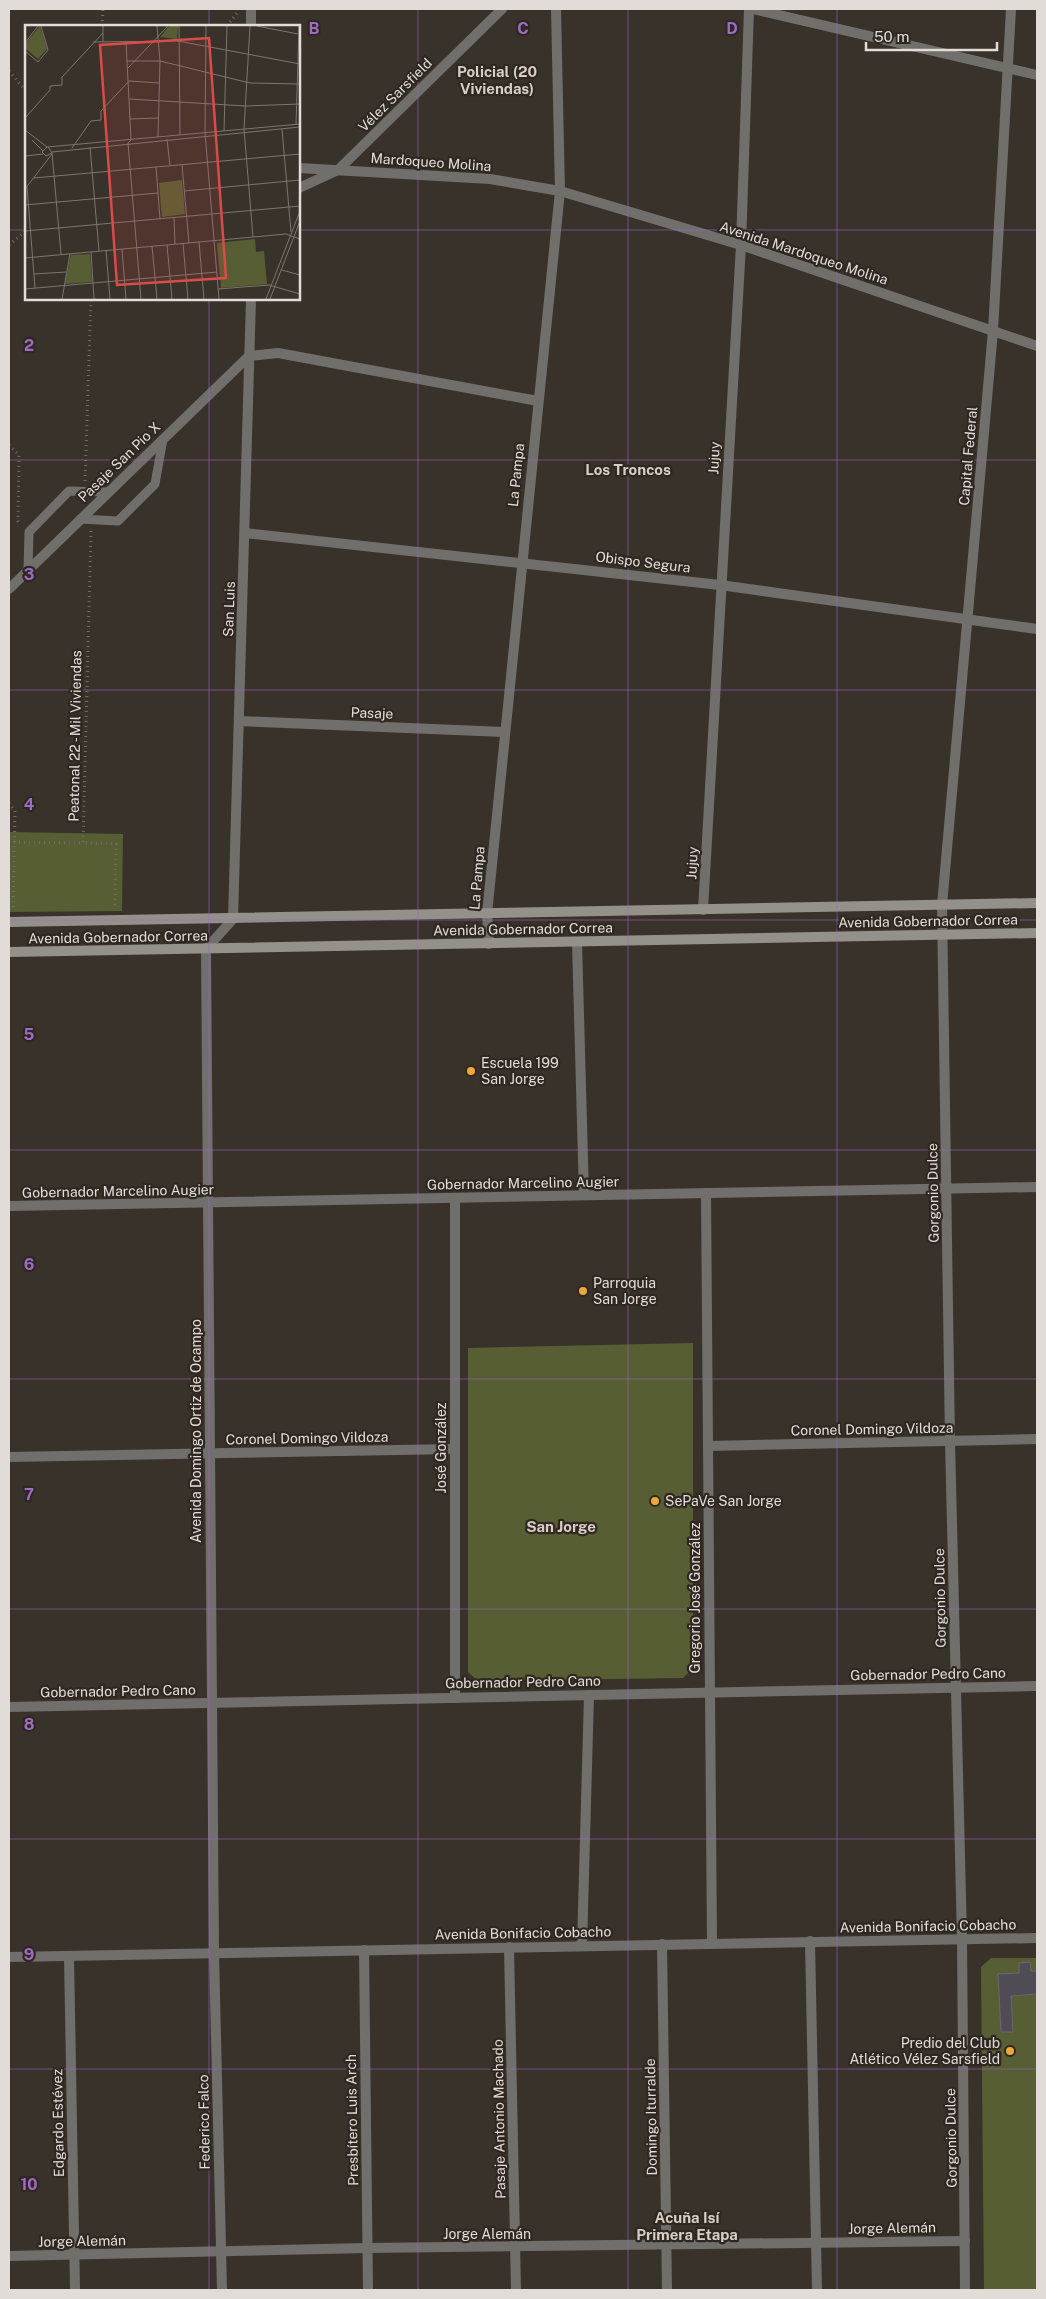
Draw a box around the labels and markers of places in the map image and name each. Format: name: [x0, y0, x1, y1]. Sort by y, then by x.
place label: Escuela 199 San Jorge: [481, 1055, 559, 1087]
marker: Escuela 199 San Jorge: [465, 1065, 477, 1077]
place label: Parroquia San Jorge: [593, 1275, 657, 1307]
marker: Parroquia San Jorge: [577, 1285, 589, 1297]
place label: SePaVe San Jorge: [665, 1493, 782, 1509]
marker: SePaVe San Jorge: [649, 1495, 661, 1507]
place label: Predio del Club Atlético Vélez Sarsfield: [849, 2035, 1000, 2067]
marker: Predio del Club Atlético Vélez Sarsfield: [1004, 2045, 1016, 2057]

